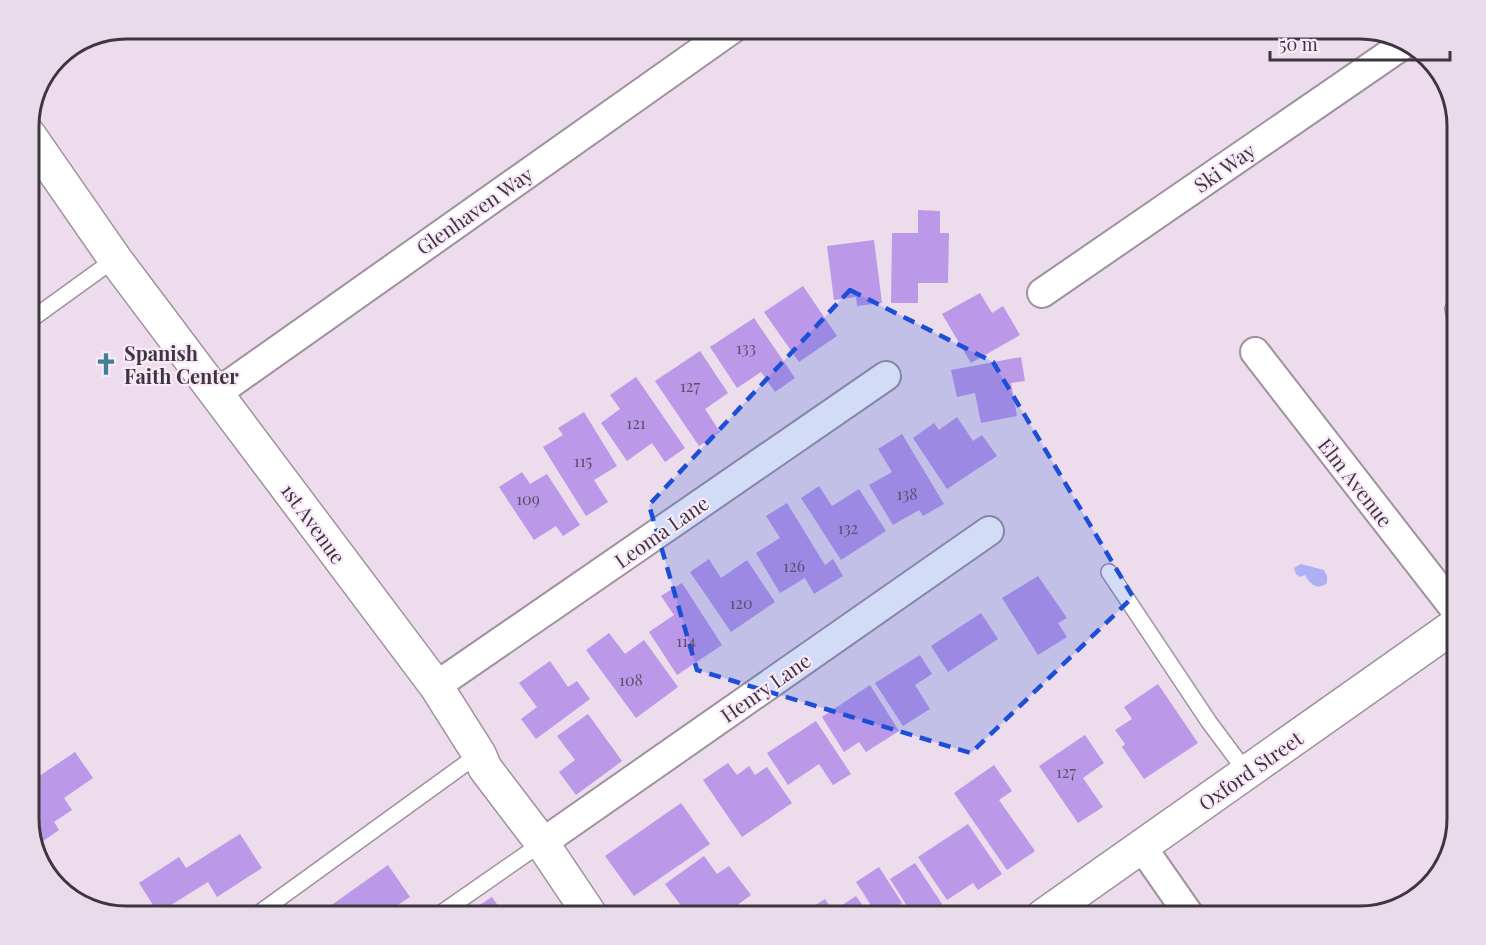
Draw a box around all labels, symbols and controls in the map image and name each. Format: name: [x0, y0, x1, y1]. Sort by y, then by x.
scale bar: [1270, 24, 1450, 62]
text: 50 m: [1279, 32, 1318, 56]
street label: Ski Way: [1188, 136, 1260, 198]
street label: Glenhaven Way: [410, 160, 538, 260]
house number: 133: [736, 337, 756, 358]
place label: Spanish Faith Center: [124, 339, 239, 389]
church icon: Spanish Faith Center: [93, 351, 119, 377]
house number: 127: [680, 375, 701, 396]
house number: 121: [626, 412, 646, 433]
street label: Elm Avenue: [1313, 432, 1399, 532]
house number: 115: [574, 450, 592, 471]
street label: 1st Avenue: [276, 477, 352, 569]
house number: 138: [896, 483, 918, 504]
house number: 109: [516, 488, 540, 509]
street label: Leoma Lane: [609, 489, 713, 573]
house number: 132: [838, 517, 858, 538]
house number: 126: [783, 555, 805, 576]
house number: 120: [729, 592, 753, 613]
house number: 114: [676, 630, 696, 651]
street label: Henry Lane: [715, 646, 815, 728]
house number: 108: [619, 669, 643, 690]
street label: Oxford Street: [1193, 724, 1308, 816]
house number: 127: [1056, 761, 1077, 782]

